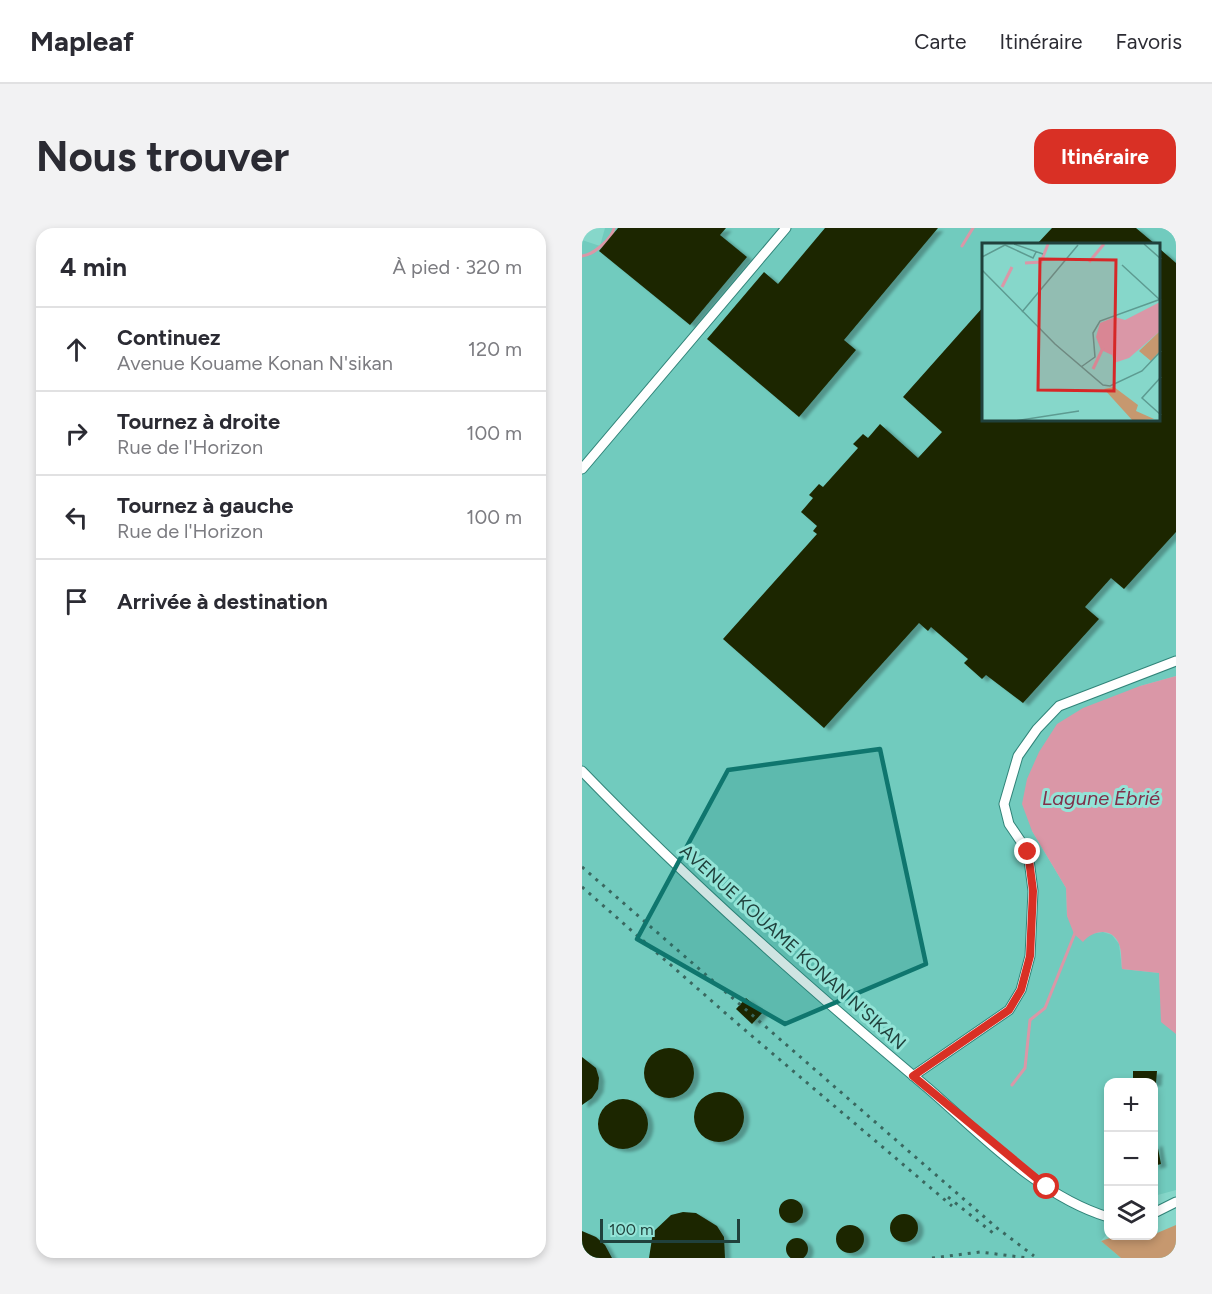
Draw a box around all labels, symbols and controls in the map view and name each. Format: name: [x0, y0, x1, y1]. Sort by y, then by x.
text: Mapleaf: [30, 24, 134, 58]
text: Carte: [914, 29, 967, 54]
text: Itinéraire: [1000, 29, 1083, 54]
text: Favoris: [1116, 29, 1182, 54]
button: Itinéraire: [1034, 129, 1176, 184]
text: Nous trouver: [36, 131, 289, 182]
inset map: [982, 243, 1161, 422]
text: 4 min: [60, 251, 127, 283]
text: À pied · 320 m: [393, 255, 522, 279]
text: Continuez: [117, 324, 221, 351]
icon: ahead: [60, 333, 93, 366]
text: 120 m: [468, 337, 522, 361]
text: Avenue Kouame Konan N'sikan: [117, 351, 393, 375]
text: Tournez à droite: [117, 408, 280, 435]
icon: right: [60, 417, 93, 450]
text: 100 m: [466, 421, 522, 445]
text: Rue de l'Horizon: [117, 435, 263, 459]
text: Tournez à gauche: [117, 492, 293, 519]
icon: left: [60, 501, 93, 534]
text: 100 m: [466, 505, 522, 529]
text: Rue de l'Horizon: [117, 519, 263, 543]
icon: arrive: [60, 585, 93, 618]
text: Arrivée à destination: [117, 588, 328, 615]
water label: Lagune Ébrié: [1042, 786, 1160, 810]
route end: [1014, 838, 1040, 864]
street label: AVENUE KOUAME KONAN N'SIKAN: [675, 840, 911, 1054]
map controls: [1104, 1078, 1158, 1240]
button: +: [1104, 1078, 1158, 1132]
button: −: [1104, 1132, 1158, 1186]
route start: [1033, 1173, 1059, 1199]
button: layers: [1104, 1186, 1158, 1240]
scale bar: [600, 1216, 740, 1244]
text: 100 m: [609, 1220, 654, 1239]

